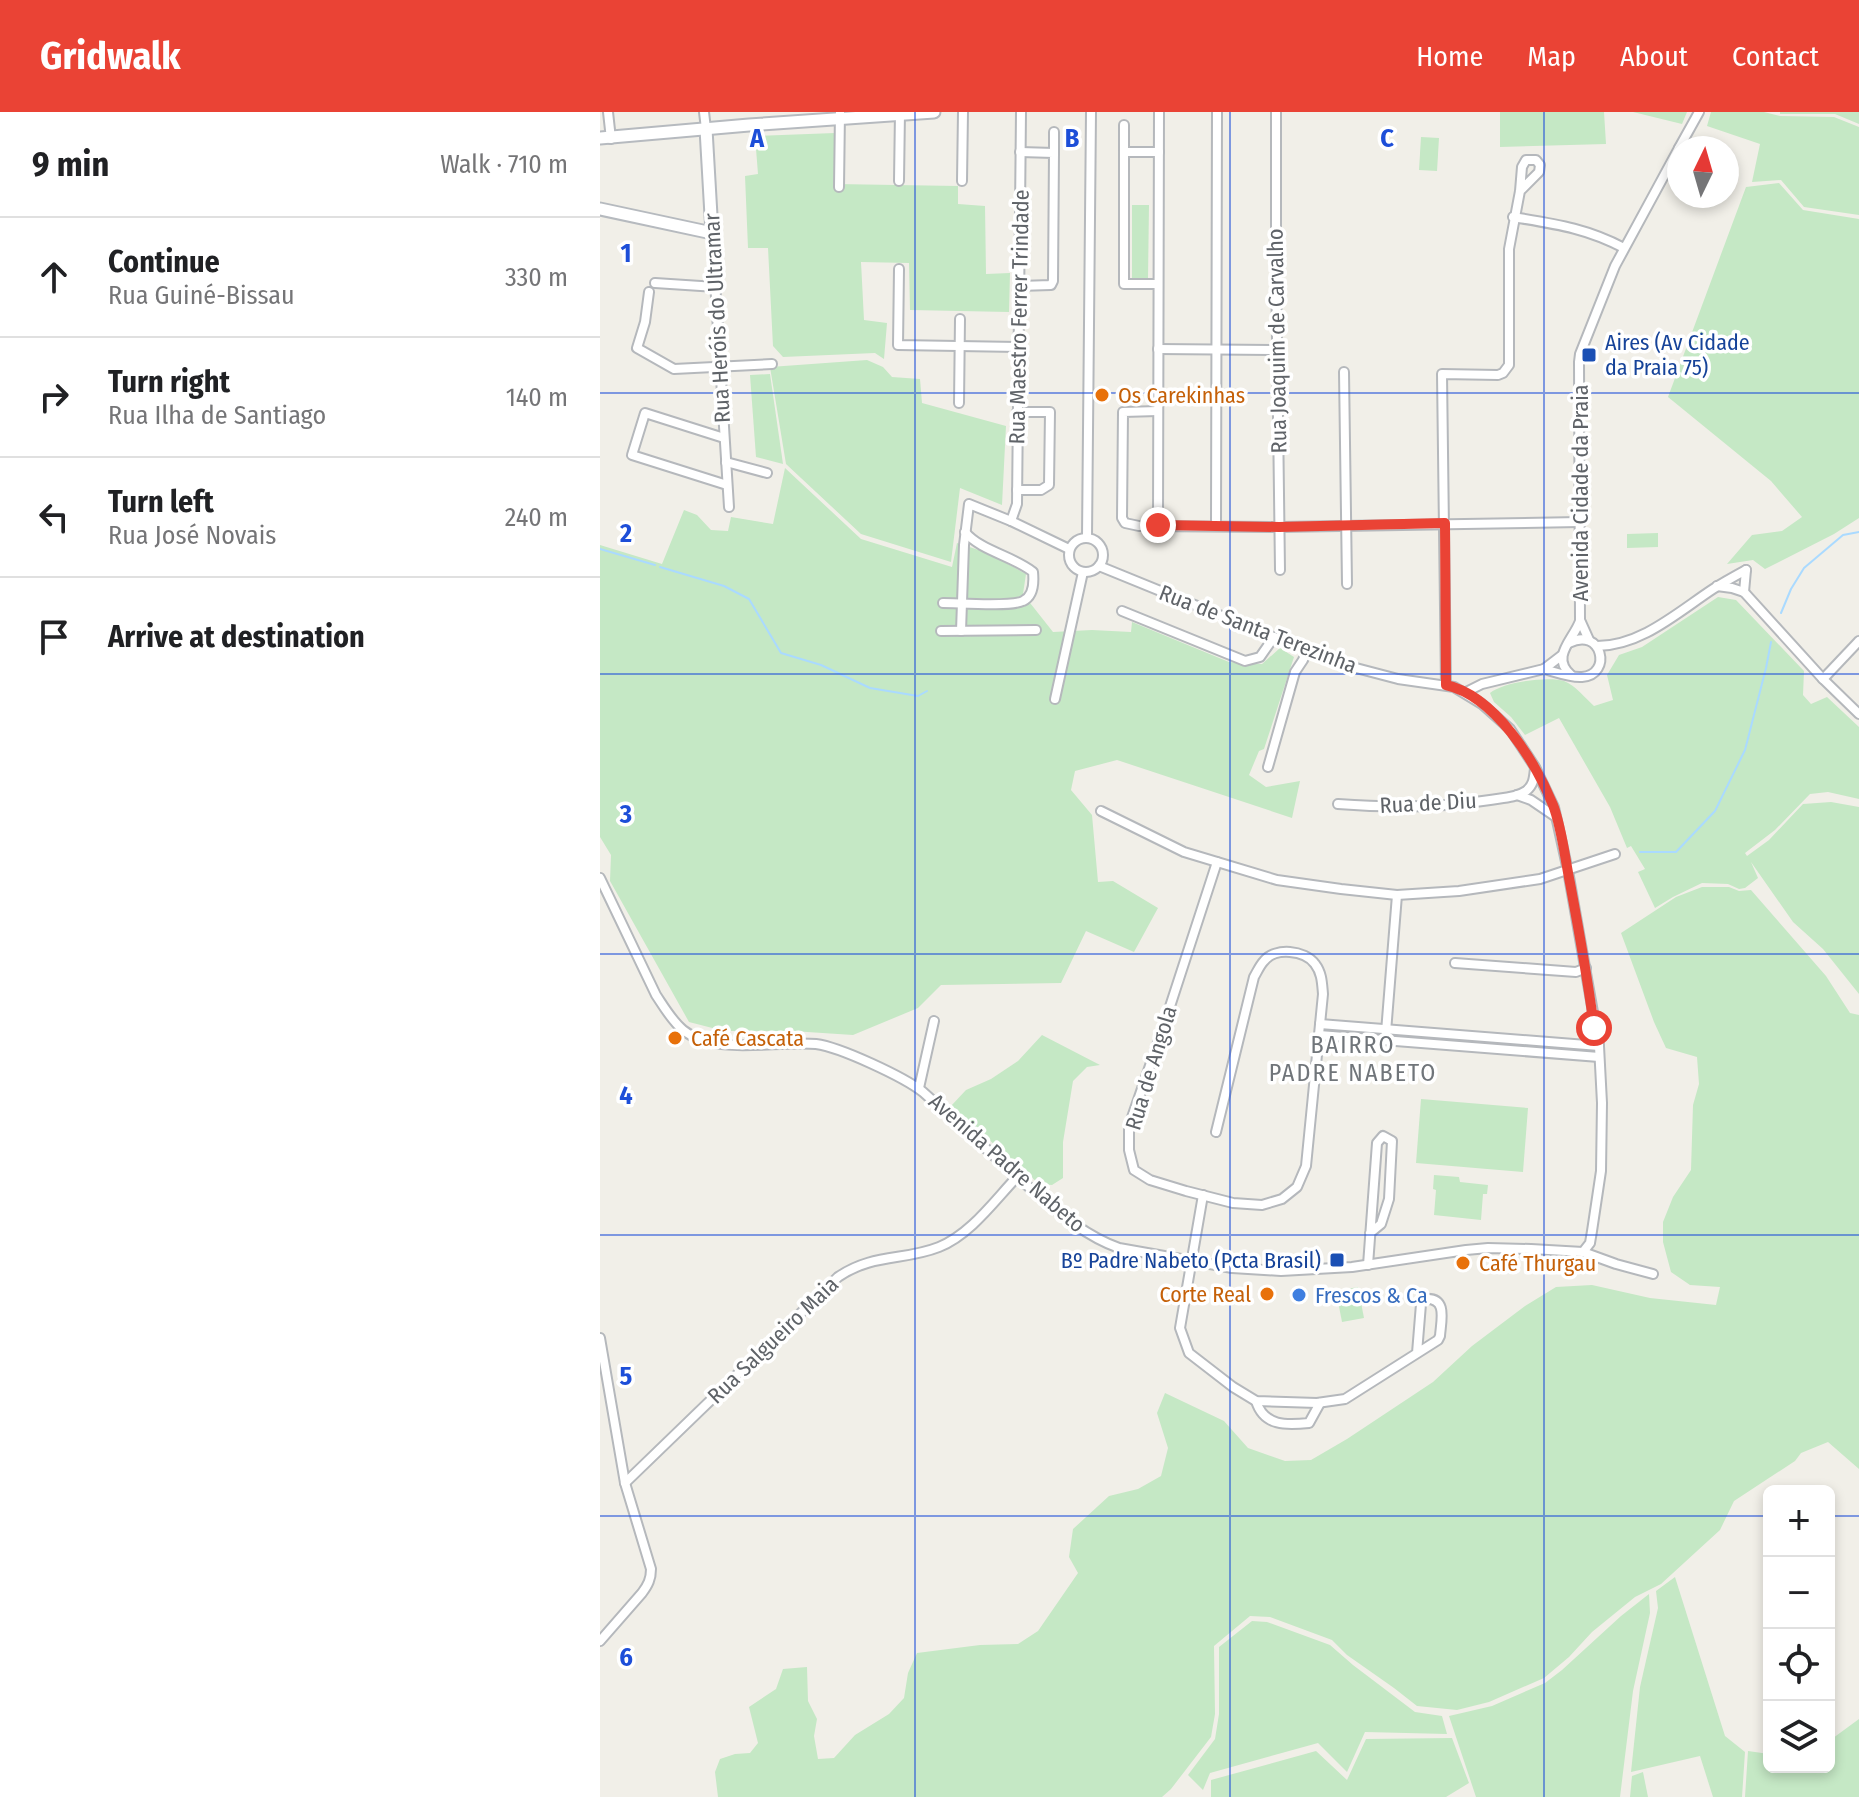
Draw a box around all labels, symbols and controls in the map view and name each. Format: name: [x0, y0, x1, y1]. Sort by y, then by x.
text: Gridwalk: [40, 33, 181, 79]
text: Home: [1416, 40, 1483, 73]
text: Map: [1527, 40, 1576, 73]
text: About: [1620, 40, 1688, 73]
text: Contact: [1732, 40, 1819, 73]
text: A: [749, 123, 765, 154]
text: B: [1065, 123, 1080, 154]
text: C: [1380, 123, 1394, 154]
north arrow: [1667, 136, 1739, 208]
text: 9 min: [32, 144, 109, 185]
text: Walk · 710 m: [440, 149, 568, 180]
street label: Rua Maestro Ferrer Trindade: [1003, 189, 1035, 445]
street label: Rua Heróis do Ultramar: [698, 212, 736, 424]
street label: Rua Joaquim de Carvalho: [1262, 228, 1292, 454]
text: 1: [621, 238, 632, 269]
text: Continue: [108, 244, 220, 280]
icon: ahead: [32, 255, 76, 299]
text: 330 m: [505, 262, 568, 293]
text: Rua Guiné-Bissau: [108, 280, 295, 311]
place label: Aires (Av Cidade da Praia 75): [1605, 329, 1750, 381]
marker: Aires (Av Cidade da Praia 75): [1580, 346, 1598, 364]
text: Turn right: [108, 364, 230, 400]
icon: right: [32, 375, 76, 419]
text: 140 m: [506, 382, 568, 413]
place label: Os Carekinhas: [1118, 382, 1245, 409]
street label: Avenida Cidade da Praia: [1567, 384, 1594, 602]
marker: Os Carekinhas: [1093, 386, 1111, 404]
text: Rua Ilha de Santiago: [108, 400, 326, 431]
text: Turn left: [108, 484, 214, 520]
icon: left: [32, 495, 76, 539]
text: 240 m: [505, 502, 568, 533]
route end: [1140, 507, 1176, 543]
text: 2: [619, 518, 632, 549]
text: Rua José Novais: [108, 520, 276, 551]
street label: Rua de Santa Terezinha: [1155, 579, 1361, 679]
icon: arrive: [32, 615, 76, 659]
text: Arrive at destination: [108, 619, 365, 655]
street label: Rua de Diu: [1379, 787, 1477, 819]
text: 3: [619, 799, 632, 830]
street label: Rua de Angola: [1119, 1003, 1183, 1133]
route start: [1576, 1010, 1612, 1046]
place label: Café Cascata: [691, 1025, 804, 1052]
marker: Café Cascata: [666, 1029, 684, 1047]
district label: BAIRRO PADRE NABETO: [1269, 1031, 1437, 1087]
text: 4: [619, 1080, 633, 1111]
street label: Avenida Padre Nabeto: [923, 1088, 1091, 1238]
place label: Bº Padre Nabeto (Pcta Brasil): [1061, 1247, 1321, 1274]
place label: Café Thurgau: [1479, 1250, 1596, 1277]
marker: Bº Padre Nabeto (Pcta Brasil): [1328, 1251, 1346, 1269]
marker: Café Thurgau: [1454, 1254, 1472, 1272]
street label: Rua Salgueiro Maia: [702, 1271, 844, 1409]
place label: Corte Real: [1159, 1281, 1251, 1308]
place label: Frescos & Ca: [1315, 1282, 1428, 1309]
marker: Corte Real: [1258, 1285, 1276, 1303]
marker: Frescos & Ca: [1290, 1286, 1308, 1304]
text: 5: [620, 1361, 633, 1392]
map controls: [1763, 1485, 1835, 1773]
button: +: [1763, 1485, 1835, 1557]
button: −: [1763, 1557, 1835, 1629]
button: locate: [1763, 1629, 1835, 1701]
text: 6: [619, 1642, 633, 1673]
button: layers: [1763, 1701, 1835, 1773]

